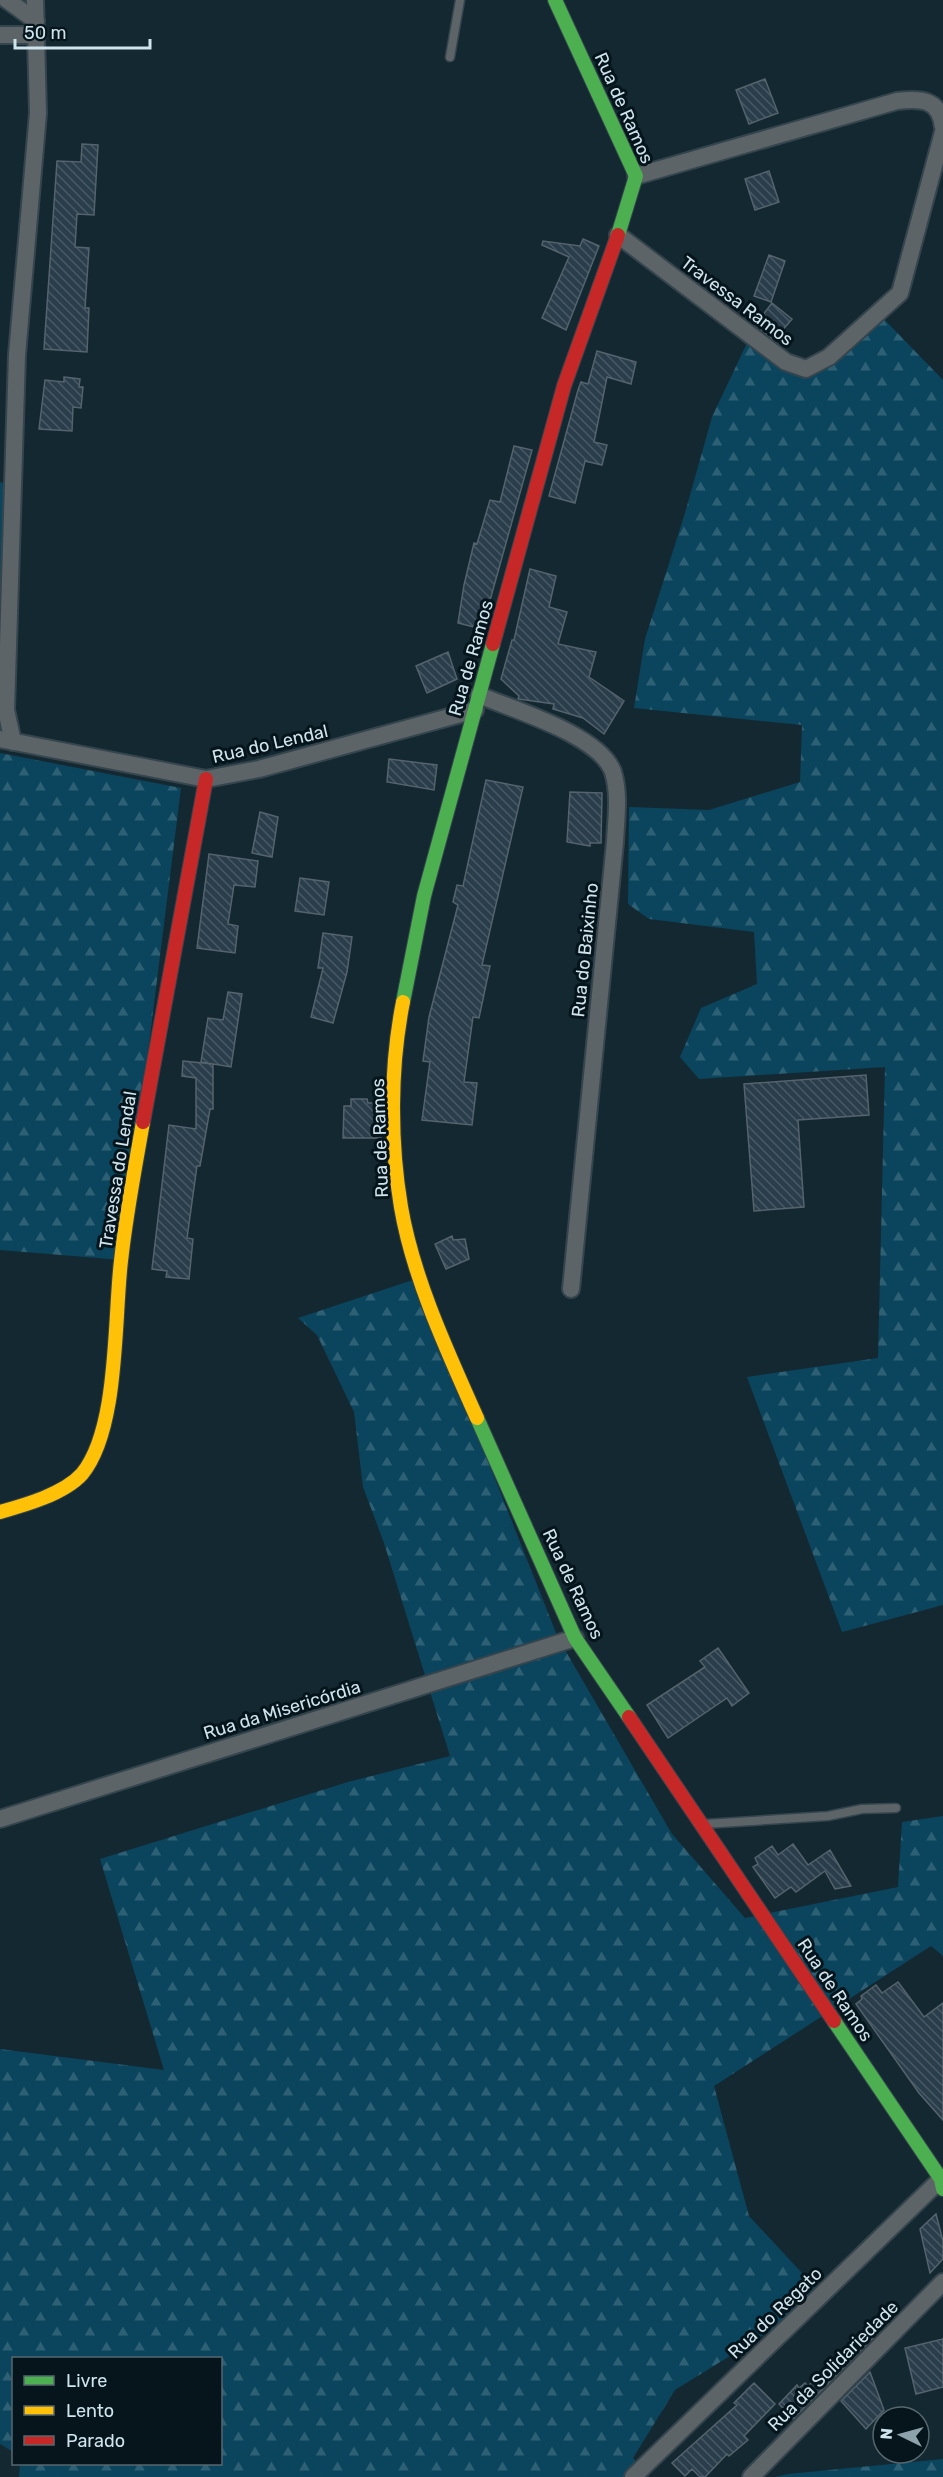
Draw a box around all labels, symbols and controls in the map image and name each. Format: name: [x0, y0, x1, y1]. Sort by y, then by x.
scale bar: [15, 12, 150, 50]
text: 50 m: [24, 22, 67, 44]
street label: Rua de Ramos: [590, 49, 658, 167]
street label: Travessa Ramos: [676, 252, 798, 350]
street label: Rua de Ramos: [444, 598, 498, 718]
street label: Rua do Lendal: [210, 720, 330, 768]
street label: Rua do Baixinho: [567, 882, 603, 1018]
street label: Rua de Ramos: [367, 1078, 393, 1198]
street label: Travessa do Lendal: [95, 1090, 141, 1250]
street label: Rua de Ramos: [538, 1525, 608, 1643]
street label: Rua da Misericórdia: [201, 1676, 363, 1744]
street label: Rua de Ramos: [792, 1934, 878, 2046]
street label: Rua do Regato: [723, 2263, 827, 2363]
street label: Rua da Solidariedade: [763, 2296, 903, 2436]
legend: [12, 2357, 222, 2465]
text: Livre: [66, 2370, 107, 2392]
text: Lento: [66, 2400, 114, 2422]
north arrow: [871, 2405, 931, 2465]
text: N: [877, 2427, 897, 2440]
text: Parado: [66, 2430, 125, 2452]

